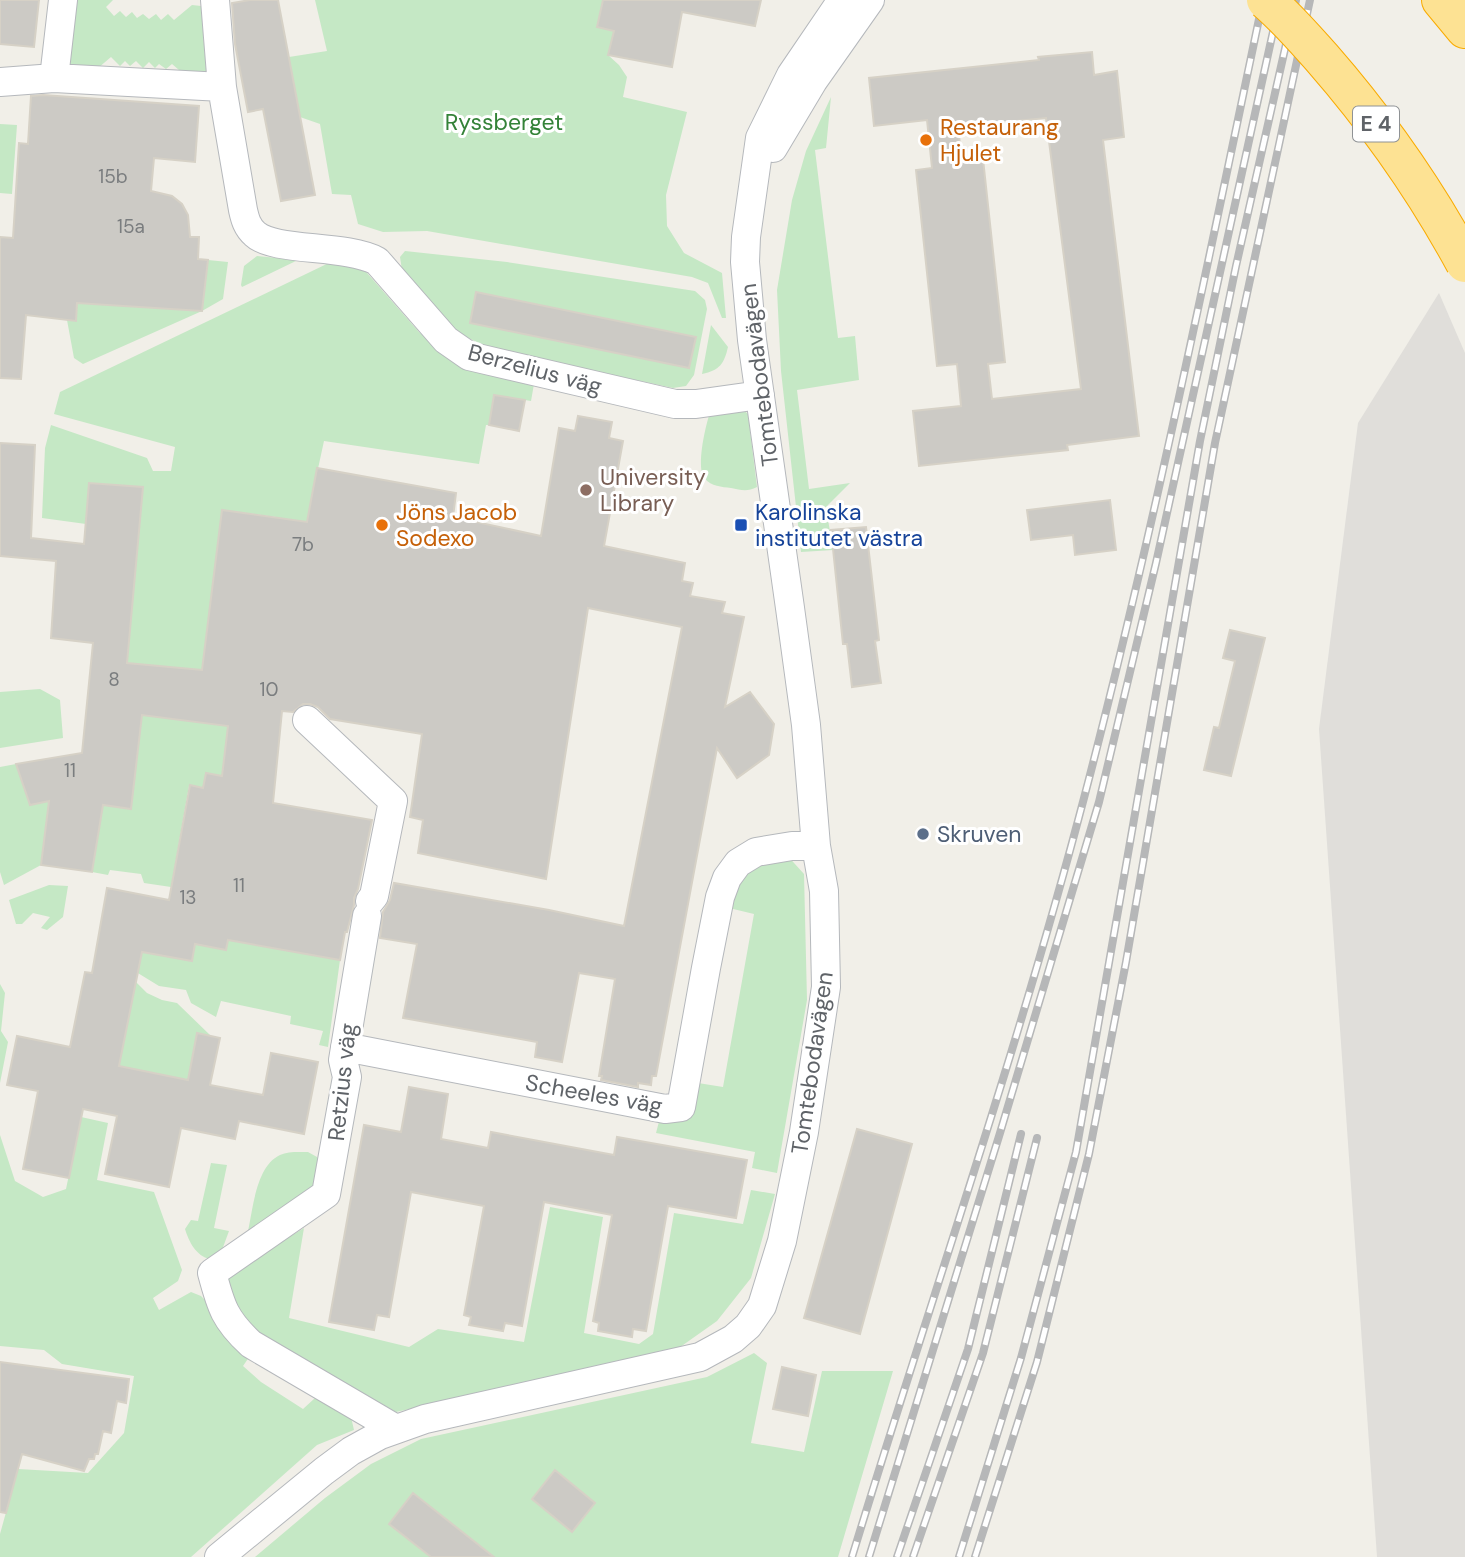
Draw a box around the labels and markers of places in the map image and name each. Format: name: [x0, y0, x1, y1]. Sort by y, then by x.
place label: Restaurang Hjulet: [940, 112, 1059, 168]
marker: Restaurang Hjulet: [918, 132, 934, 148]
place label: University Library: [600, 462, 706, 518]
marker: University Library: [578, 482, 594, 498]
place label: Jöns Jacob Sodexo: [396, 497, 517, 553]
place label: Karolinska institutet västra: [755, 497, 923, 553]
marker: Jöns Jacob Sodexo: [374, 517, 390, 533]
marker: Karolinska institutet västra: [733, 517, 749, 533]
place label: Skruven: [937, 819, 1021, 849]
marker: Skruven: [915, 826, 931, 842]

